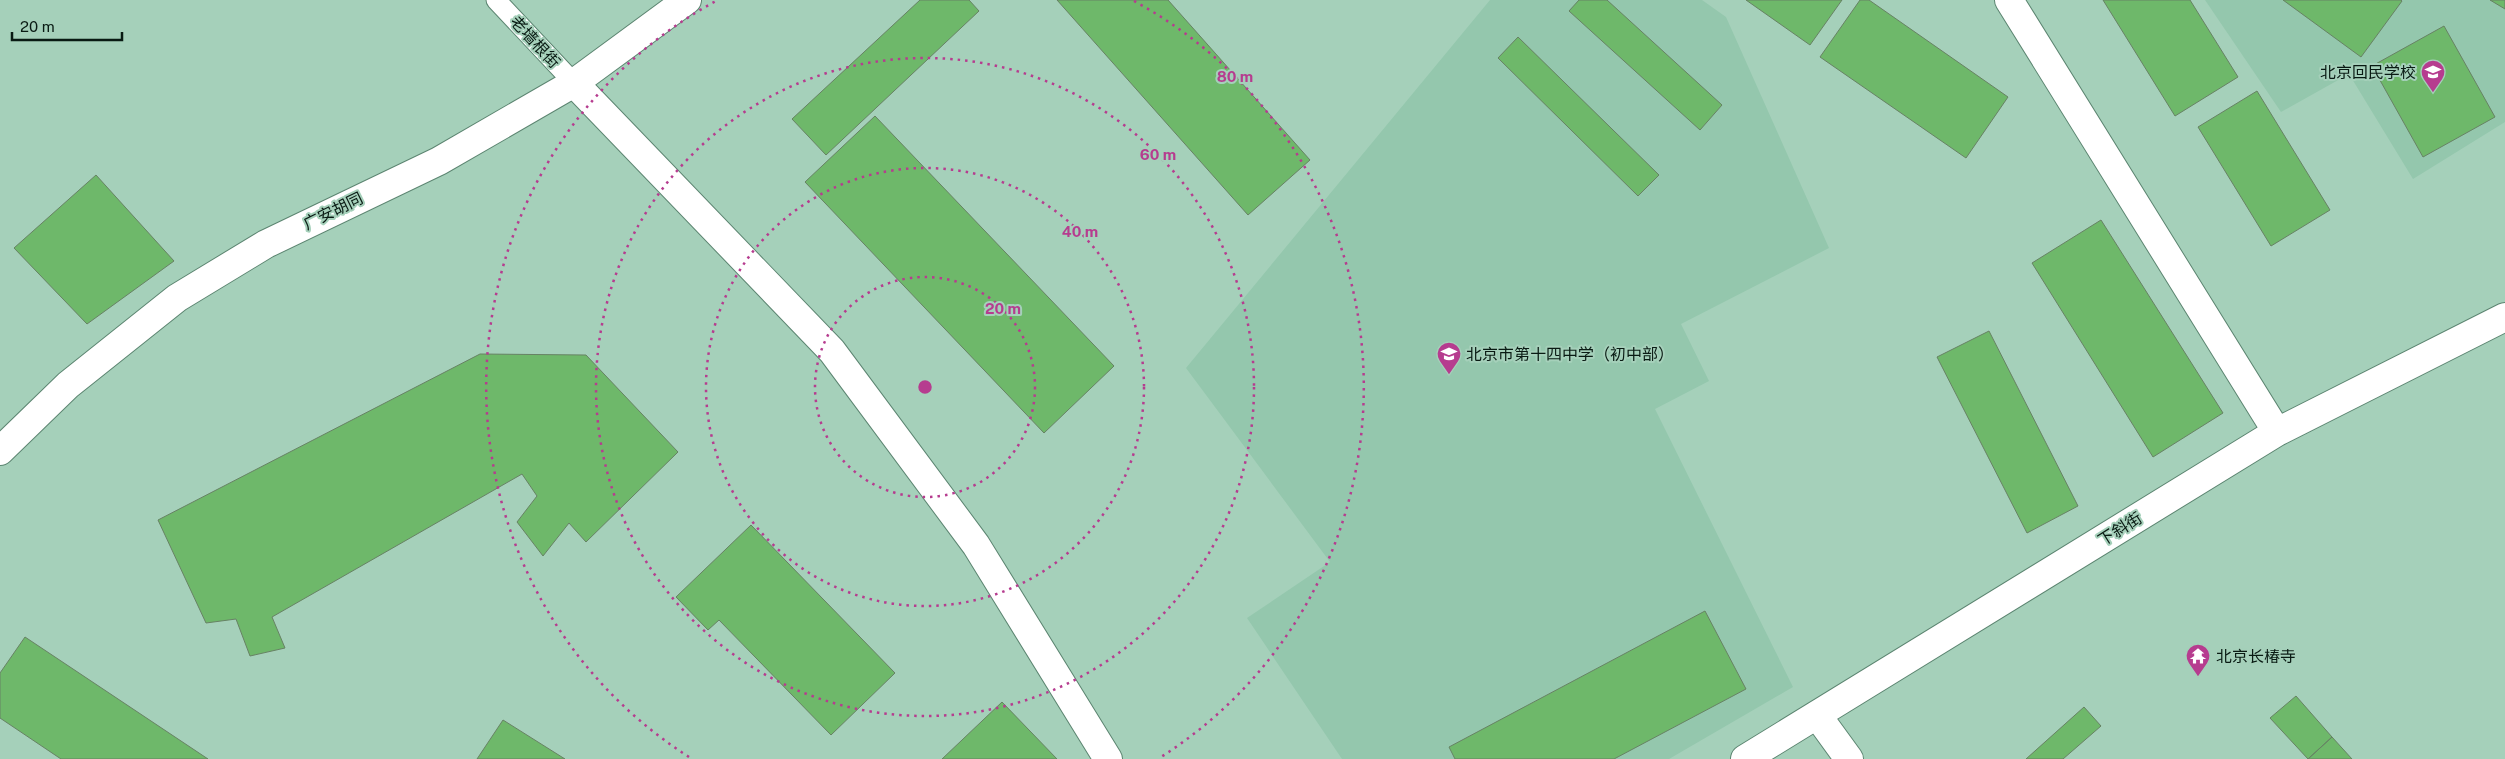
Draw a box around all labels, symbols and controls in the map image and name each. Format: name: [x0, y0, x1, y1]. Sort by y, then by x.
scale bar: [12, 10, 122, 42]
street label: 老墙根街: [506, 12, 564, 72]
text: 20 m: [20, 18, 55, 35]
school or university icon: 北京回民学校: [2420, 59, 2446, 93]
place label: 北京回民学校: [2320, 63, 2416, 82]
text: 80 m: [1217, 68, 1253, 85]
text: 60 m: [1140, 146, 1176, 163]
street label: 广安胡同: [300, 188, 366, 234]
text: 40 m: [1062, 223, 1098, 240]
text: 20 m: [985, 300, 1021, 317]
school or university icon: 北京市第十四中学（初中部）: [1436, 341, 1462, 375]
place label: 北京市第十四中学（初中部）: [1466, 345, 1674, 364]
centre of rings: [916, 378, 934, 396]
street label: 下斜街: [2095, 508, 2145, 550]
temple icon: 北京长椿寺: [2185, 643, 2211, 677]
place label: 北京长椿寺: [2216, 647, 2296, 666]

